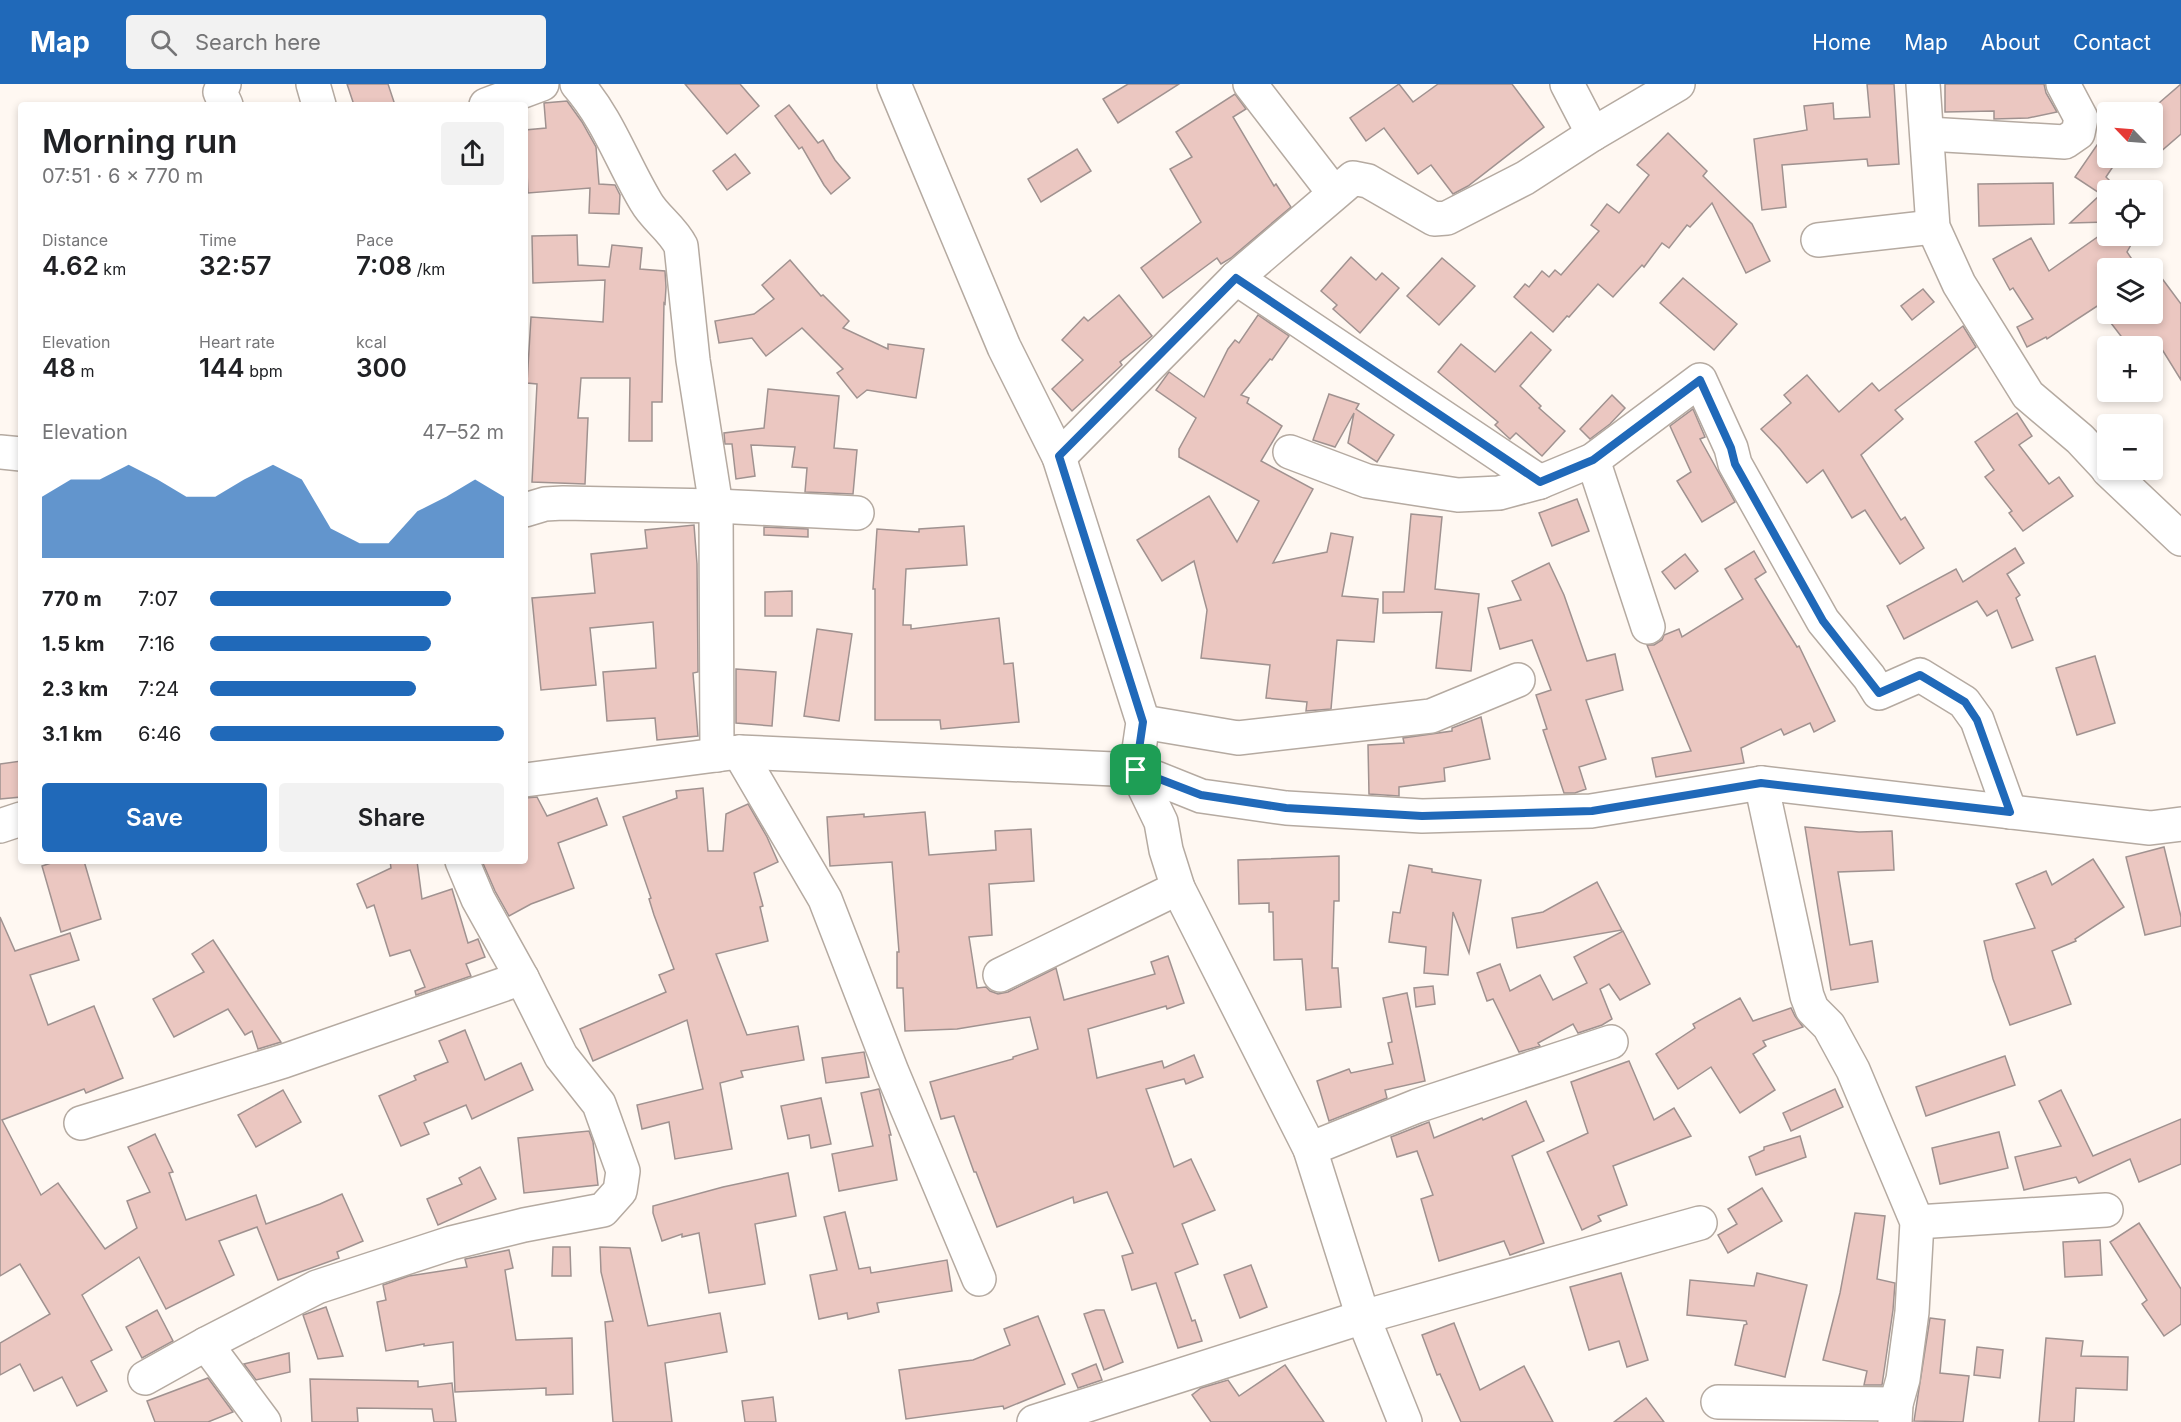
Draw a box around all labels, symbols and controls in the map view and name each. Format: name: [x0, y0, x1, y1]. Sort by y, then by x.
search box: [126, 15, 546, 69]
text: Map: [30, 25, 90, 59]
icon: search: [147, 26, 180, 59]
text: Search here: [195, 29, 321, 55]
text: Home: [1812, 30, 1871, 55]
text: Map: [1904, 30, 1948, 55]
text: About: [1981, 30, 2040, 55]
text: Contact: [2073, 30, 2151, 55]
north arrow: [2097, 102, 2163, 168]
map controls: [2097, 102, 2163, 480]
text: Morning run: [42, 121, 237, 161]
button: share: [441, 122, 504, 185]
text: 07:51 · 6 × 770 m: [42, 164, 203, 188]
button: locate: [2097, 180, 2163, 246]
text: Distance: [42, 230, 108, 250]
text: Time: [199, 230, 237, 250]
text: Pace: [356, 230, 394, 250]
text: 4.62: [42, 250, 99, 281]
text: 32:57: [199, 250, 271, 281]
text: 7:08: [356, 250, 412, 281]
button: layers: [2097, 258, 2163, 324]
text: km: [99, 259, 126, 279]
text: /km: [412, 259, 445, 279]
text: Elevation: [42, 332, 111, 352]
text: Heart rate: [199, 332, 275, 352]
text: kcal: [356, 332, 387, 352]
button: +: [2097, 336, 2163, 402]
text: 48: [42, 352, 76, 383]
text: 144: [199, 352, 245, 383]
text: 300: [356, 352, 407, 383]
text: m: [76, 361, 94, 381]
text: bpm: [245, 361, 283, 381]
button: −: [2097, 414, 2163, 480]
text: Elevation: [42, 420, 128, 444]
text: 47–52 m: [422, 420, 504, 444]
text: 770 m: [42, 587, 102, 611]
text: 7:07: [138, 587, 178, 611]
text: 1.5 km: [42, 632, 105, 656]
text: 7:16: [138, 632, 175, 656]
text: 2.3 km: [42, 677, 108, 701]
text: 7:24: [138, 677, 179, 701]
text: 3.1 km: [42, 722, 103, 746]
text: 6:46: [138, 722, 182, 746]
pin: [1110, 744, 1161, 795]
icon: arrive: [1119, 753, 1152, 786]
button: Save: [42, 783, 267, 852]
button: Share: [279, 783, 504, 852]

